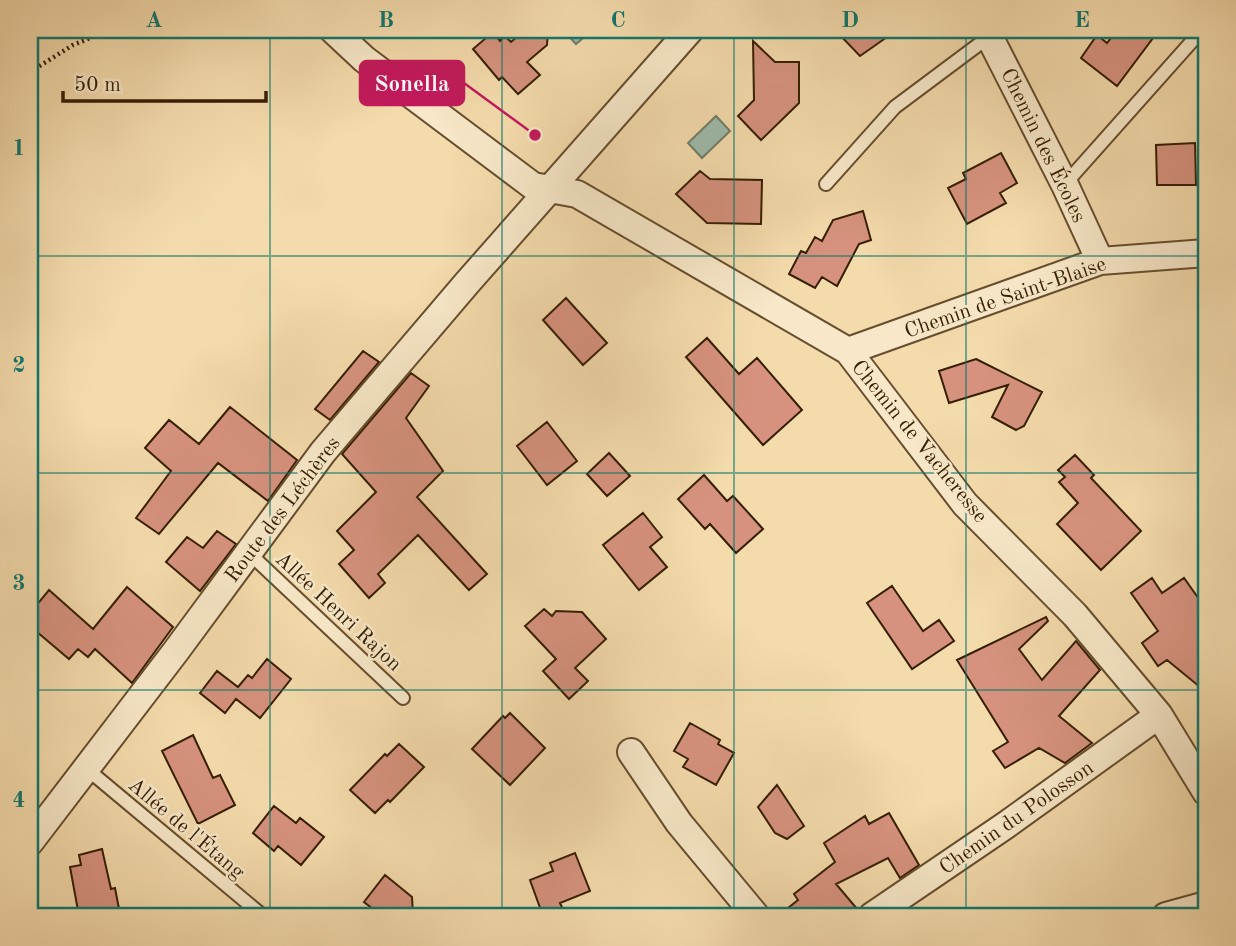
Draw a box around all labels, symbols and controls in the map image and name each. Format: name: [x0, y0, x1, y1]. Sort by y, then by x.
text: A: [145, 9, 163, 32]
text: B: [378, 9, 394, 32]
text: C: [610, 9, 626, 32]
text: D: [841, 9, 859, 32]
text: E: [1074, 9, 1090, 32]
scale bar: [63, 60, 266, 104]
callout: Sonella: [360, 61, 464, 105]
street label: Chemin des Écoles: [996, 63, 1093, 226]
text: Sonella: [374, 73, 450, 96]
text: 50 m: [74, 75, 121, 96]
text: 1: [12, 137, 26, 160]
street label: Chemin de Saint-Blaise: [902, 254, 1109, 343]
text: 2: [12, 354, 26, 377]
street label: Chemin de Vacheresse: [847, 357, 991, 527]
street label: Route des Léchères: [222, 433, 345, 587]
street label: Allée Henri Rajon: [271, 548, 405, 676]
text: 3: [12, 572, 26, 595]
street label: Chemin du Polosson: [936, 757, 1098, 879]
street label: Allée de l'Étang: [124, 772, 251, 884]
text: 4: [12, 789, 26, 812]

